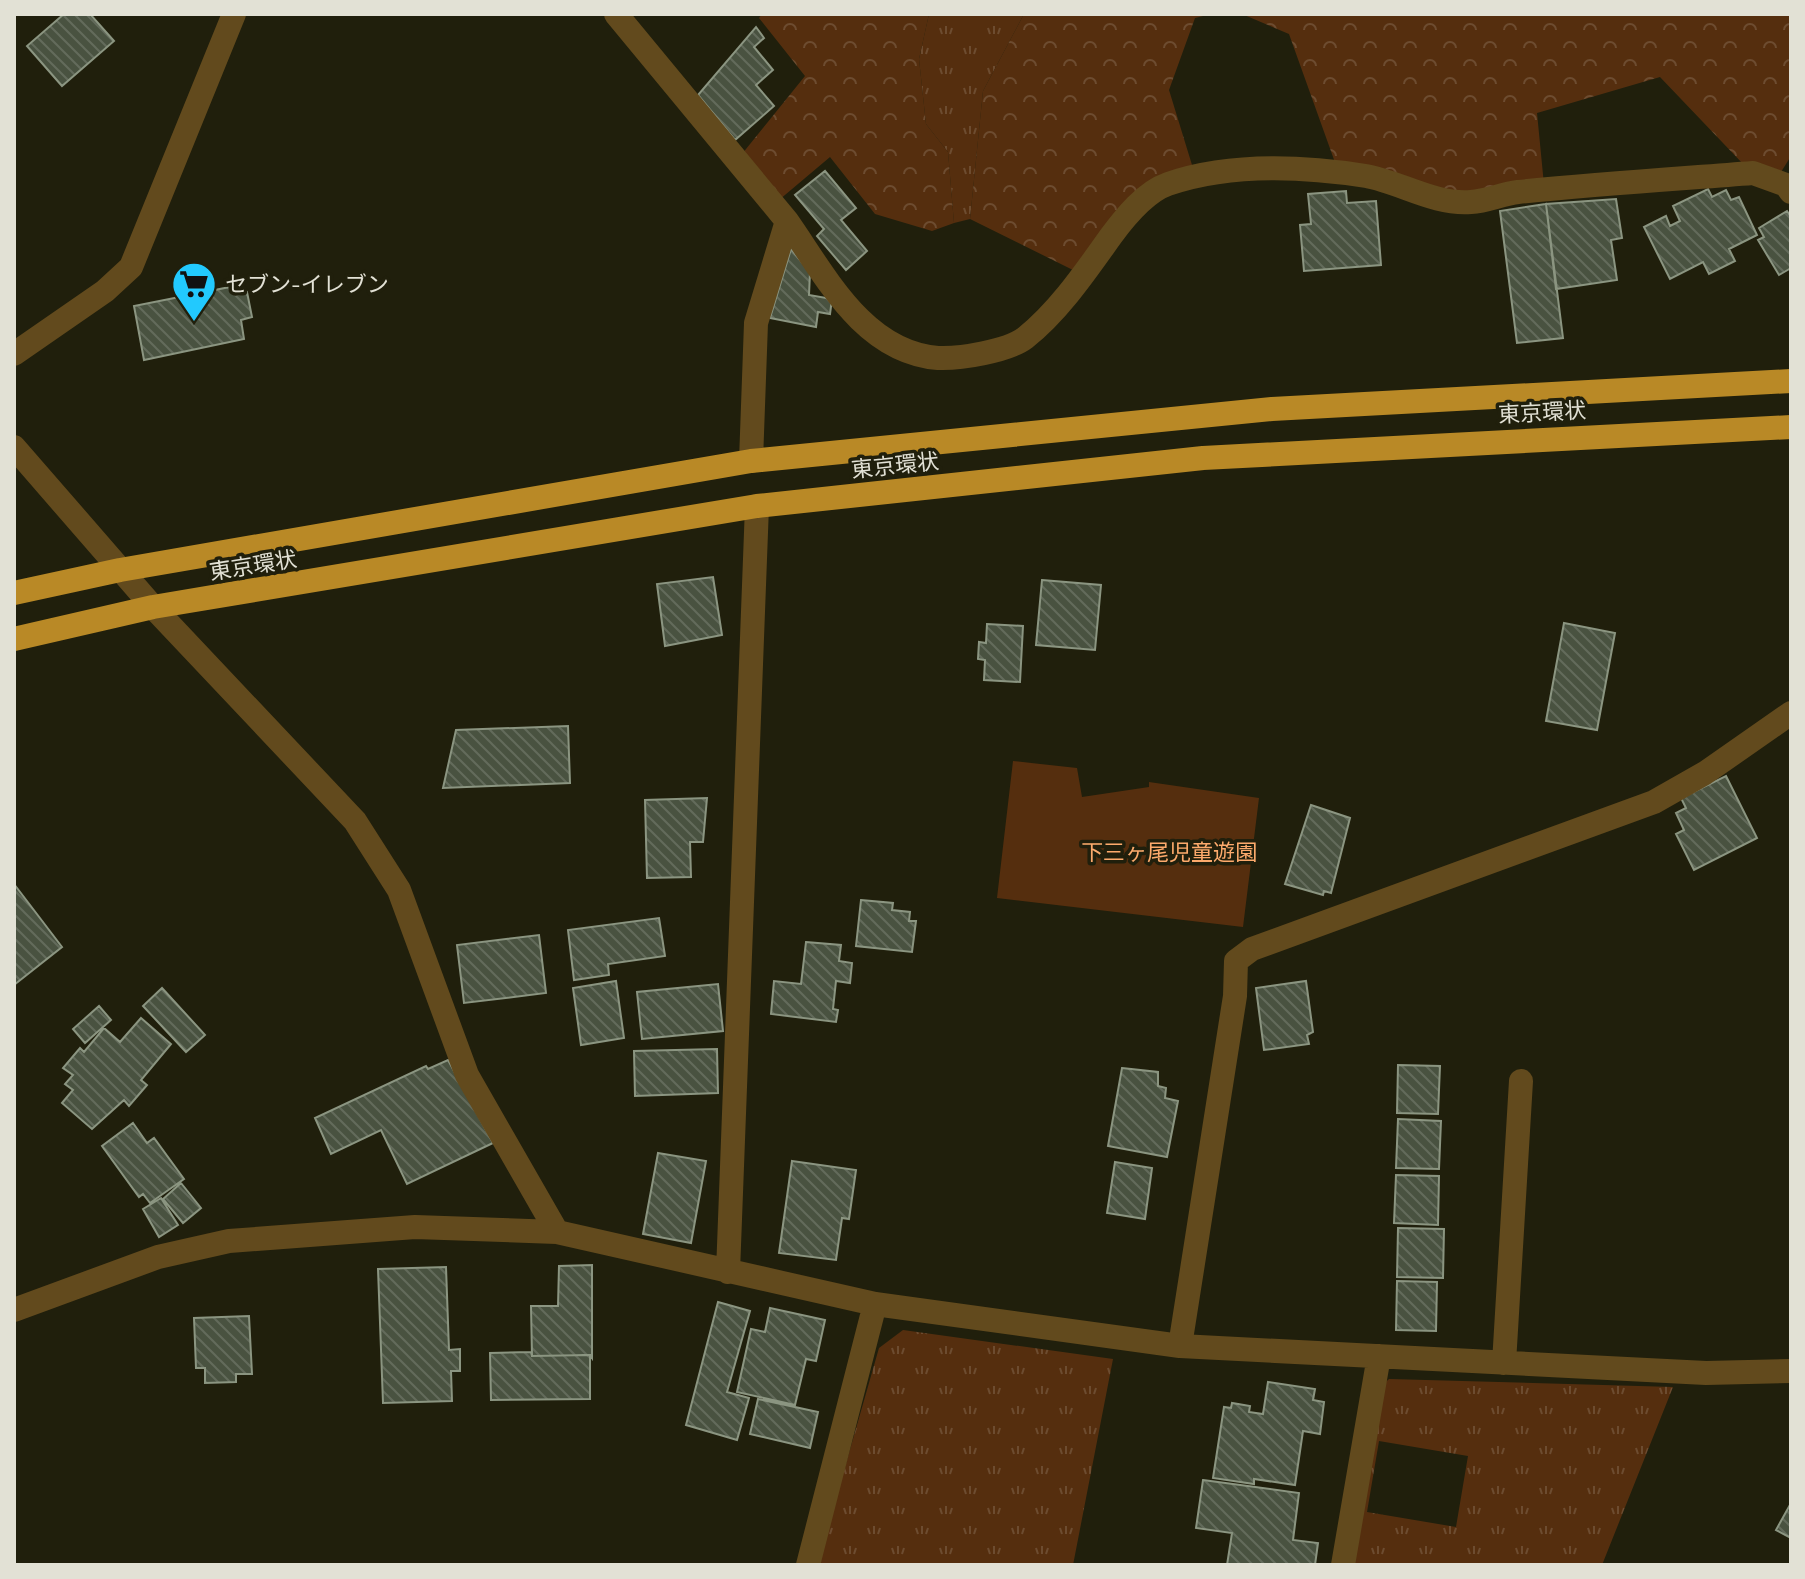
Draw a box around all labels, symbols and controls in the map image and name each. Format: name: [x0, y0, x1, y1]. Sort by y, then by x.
supermarket icon: セブン-イレブン: [170, 260, 218, 323]
place label: セブン-イレブン: [225, 267, 389, 301]
street label: 東京環状: [1497, 393, 1587, 431]
street label: 東京環状: [849, 443, 941, 487]
street label: 東京環状: [207, 541, 299, 589]
park label: 下三ヶ尾児童遊園: [1081, 835, 1257, 869]

